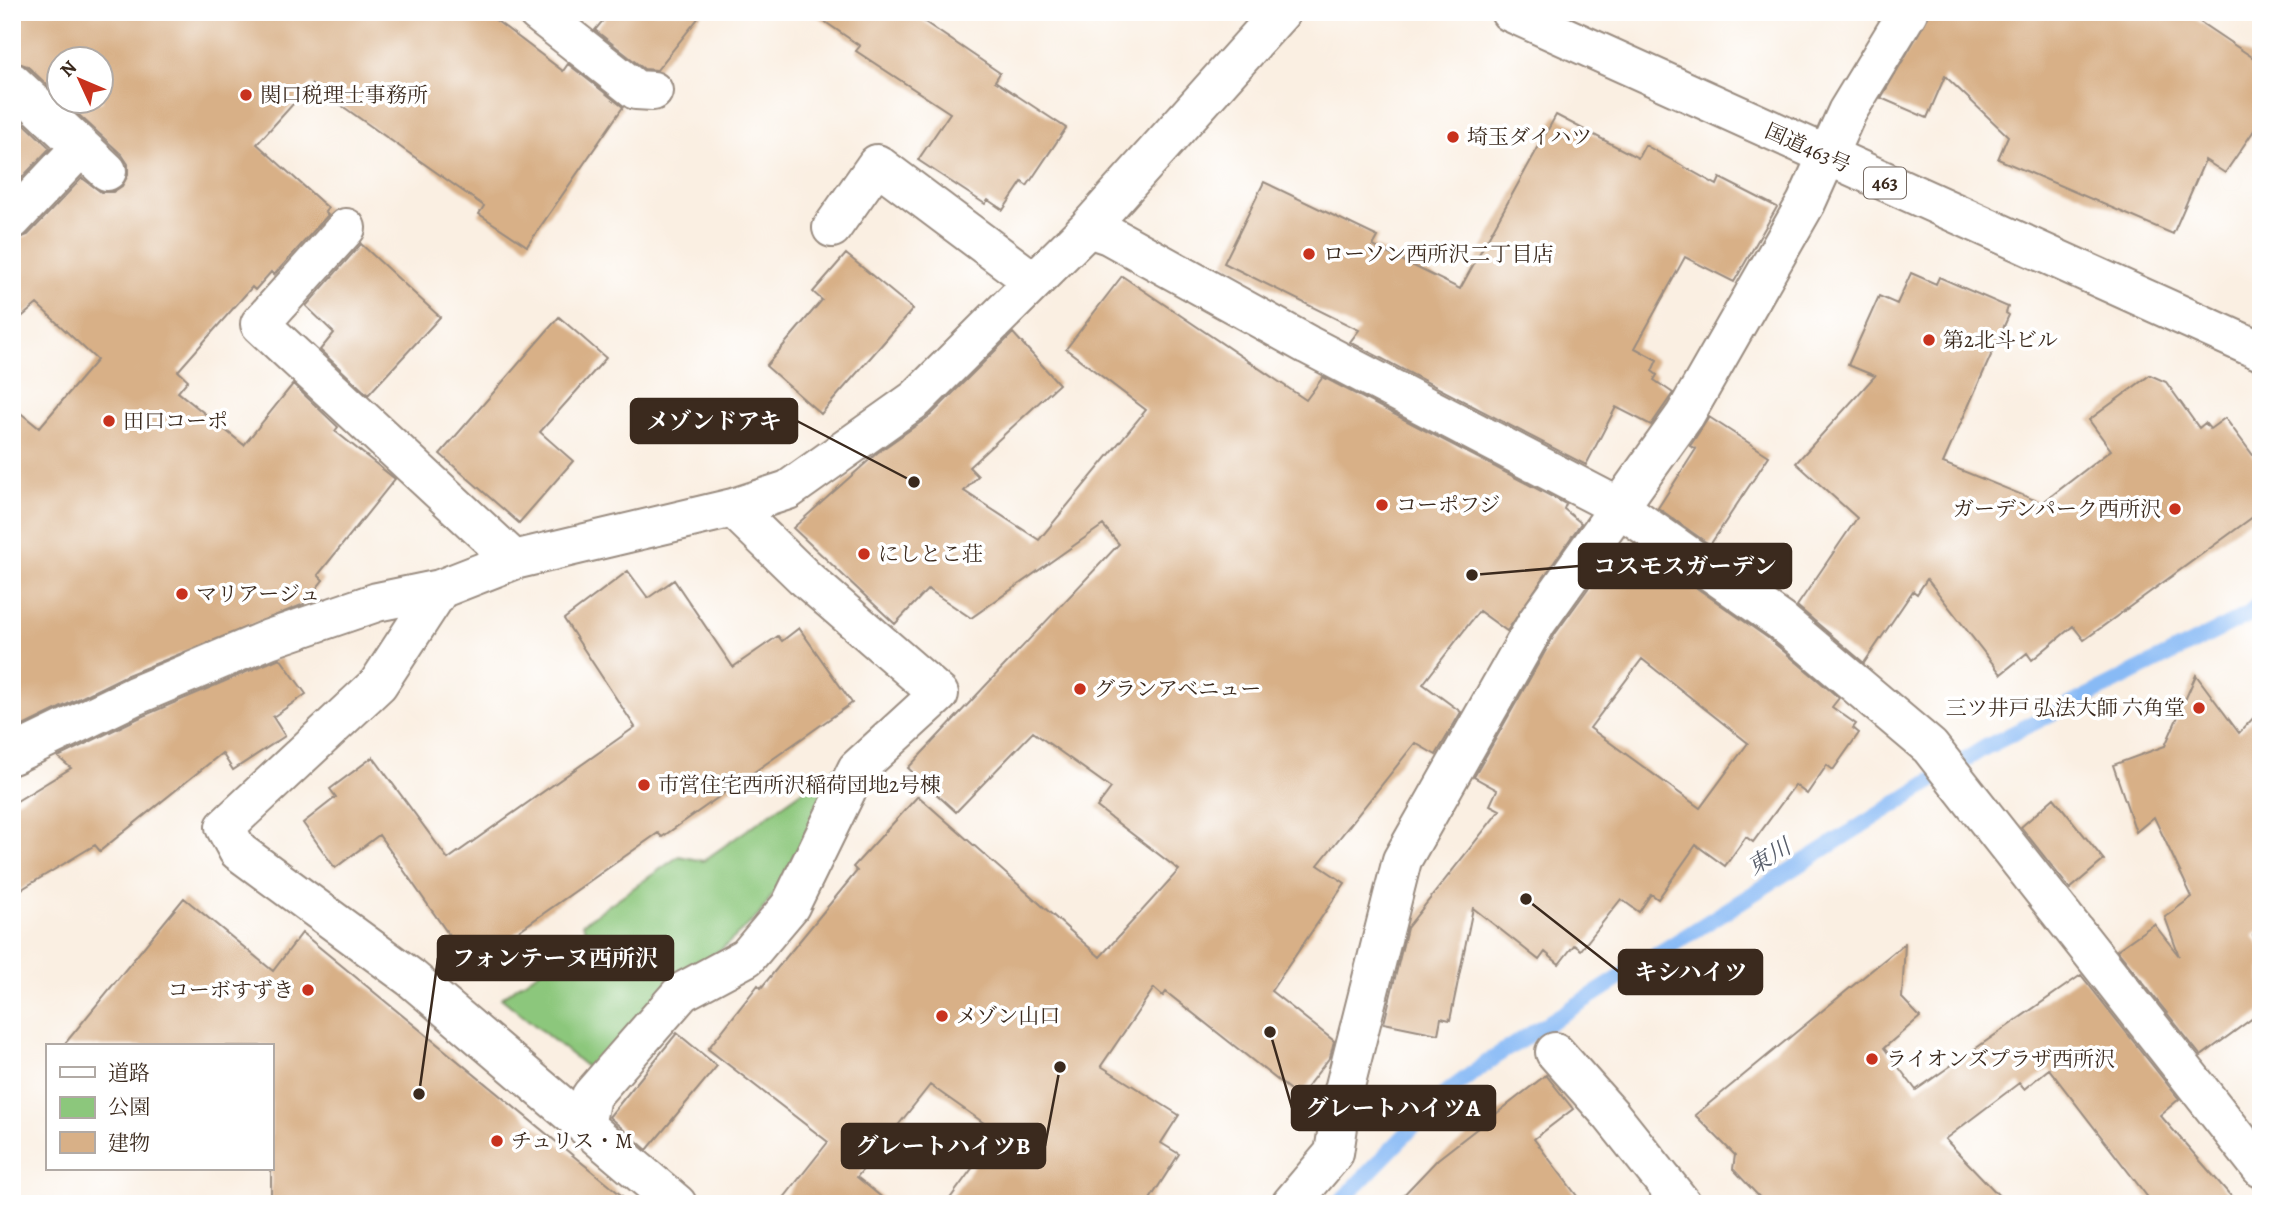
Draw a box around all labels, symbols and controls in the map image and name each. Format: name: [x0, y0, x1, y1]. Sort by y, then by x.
north arrow: [46, 46, 116, 116]
text: N: [54, 55, 83, 83]
place label: 関口税理士事務所: [260, 81, 428, 109]
marker: 関口税理士事務所: [238, 87, 254, 103]
street label: 国道463号: [1761, 117, 1855, 179]
place label: 埼玉ダイハツ: [1467, 123, 1592, 151]
marker: 埼玉ダイハツ: [1445, 129, 1461, 145]
road number: 463: [1864, 168, 1906, 198]
place label: ローソン西所沢二丁目店: [1323, 240, 1553, 268]
marker: ローソン西所沢二丁目店: [1301, 246, 1317, 262]
place label: 第2北斗ビル: [1943, 326, 2058, 354]
marker: 第2北斗ビル: [1921, 332, 1937, 348]
callout: メゾンドアキ: [631, 399, 797, 443]
text: メゾンドアキ: [646, 406, 782, 437]
place label: 田口コーポ: [123, 407, 228, 435]
marker: 田口コーポ: [101, 413, 117, 429]
place label: コーポフジ: [1396, 491, 1500, 519]
place label: ガーデンパーク西所沢: [1953, 495, 2161, 523]
marker: コーポフジ: [1374, 497, 1390, 513]
marker: ガーデンパーク西所沢: [2167, 501, 2183, 517]
place label: にしとこ荘: [878, 540, 983, 568]
callout: コスモスガーデン: [1579, 544, 1791, 588]
marker: にしとこ荘: [856, 546, 872, 562]
text: コスモスガーデン: [1593, 551, 1777, 582]
place label: マリアージュ: [196, 580, 321, 608]
marker: マリアージュ: [174, 586, 190, 602]
place label: グランアベニュー: [1094, 675, 1261, 703]
marker: グランアベニュー: [1072, 681, 1088, 697]
place label: 三ツ井戸 弘法大師 六角堂: [1946, 694, 2185, 722]
marker: 三ツ井戸 弘法大師 六角堂: [2191, 700, 2207, 716]
place label: 市営住宅西所沢稲荷団地2号棟: [658, 771, 941, 799]
marker: 市営住宅西所沢稲荷団地2号棟: [636, 777, 652, 793]
water label: 東川: [1741, 830, 1799, 882]
callout: フォンテーヌ西所沢: [438, 936, 673, 980]
text: フォンテーヌ西所沢: [452, 943, 658, 974]
callout: キシハイツ: [1619, 950, 1762, 994]
text: キシハイツ: [1634, 957, 1748, 988]
place label: コーボすずき: [168, 976, 294, 1004]
marker: コーボすずき: [300, 982, 316, 998]
place label: メゾン山口: [956, 1002, 1060, 1030]
marker: メゾン山口: [934, 1008, 950, 1024]
legend: [46, 1044, 273, 1170]
place label: ライオンズプラザ西所沢: [1886, 1045, 2115, 1073]
marker: ライオンズプラザ西所沢: [1864, 1051, 1880, 1067]
text: 道路: [108, 1059, 150, 1087]
callout: グレートハイツA: [1292, 1086, 1495, 1130]
text: 公園: [108, 1093, 150, 1121]
text: グレートハイツA: [1306, 1093, 1481, 1124]
callout: グレートハイツB: [842, 1124, 1045, 1168]
place label: チュリス・M: [511, 1127, 633, 1155]
text: 建物: [108, 1129, 150, 1157]
text: グレートハイツB: [856, 1131, 1030, 1162]
marker: チュリス・M: [489, 1133, 505, 1149]

